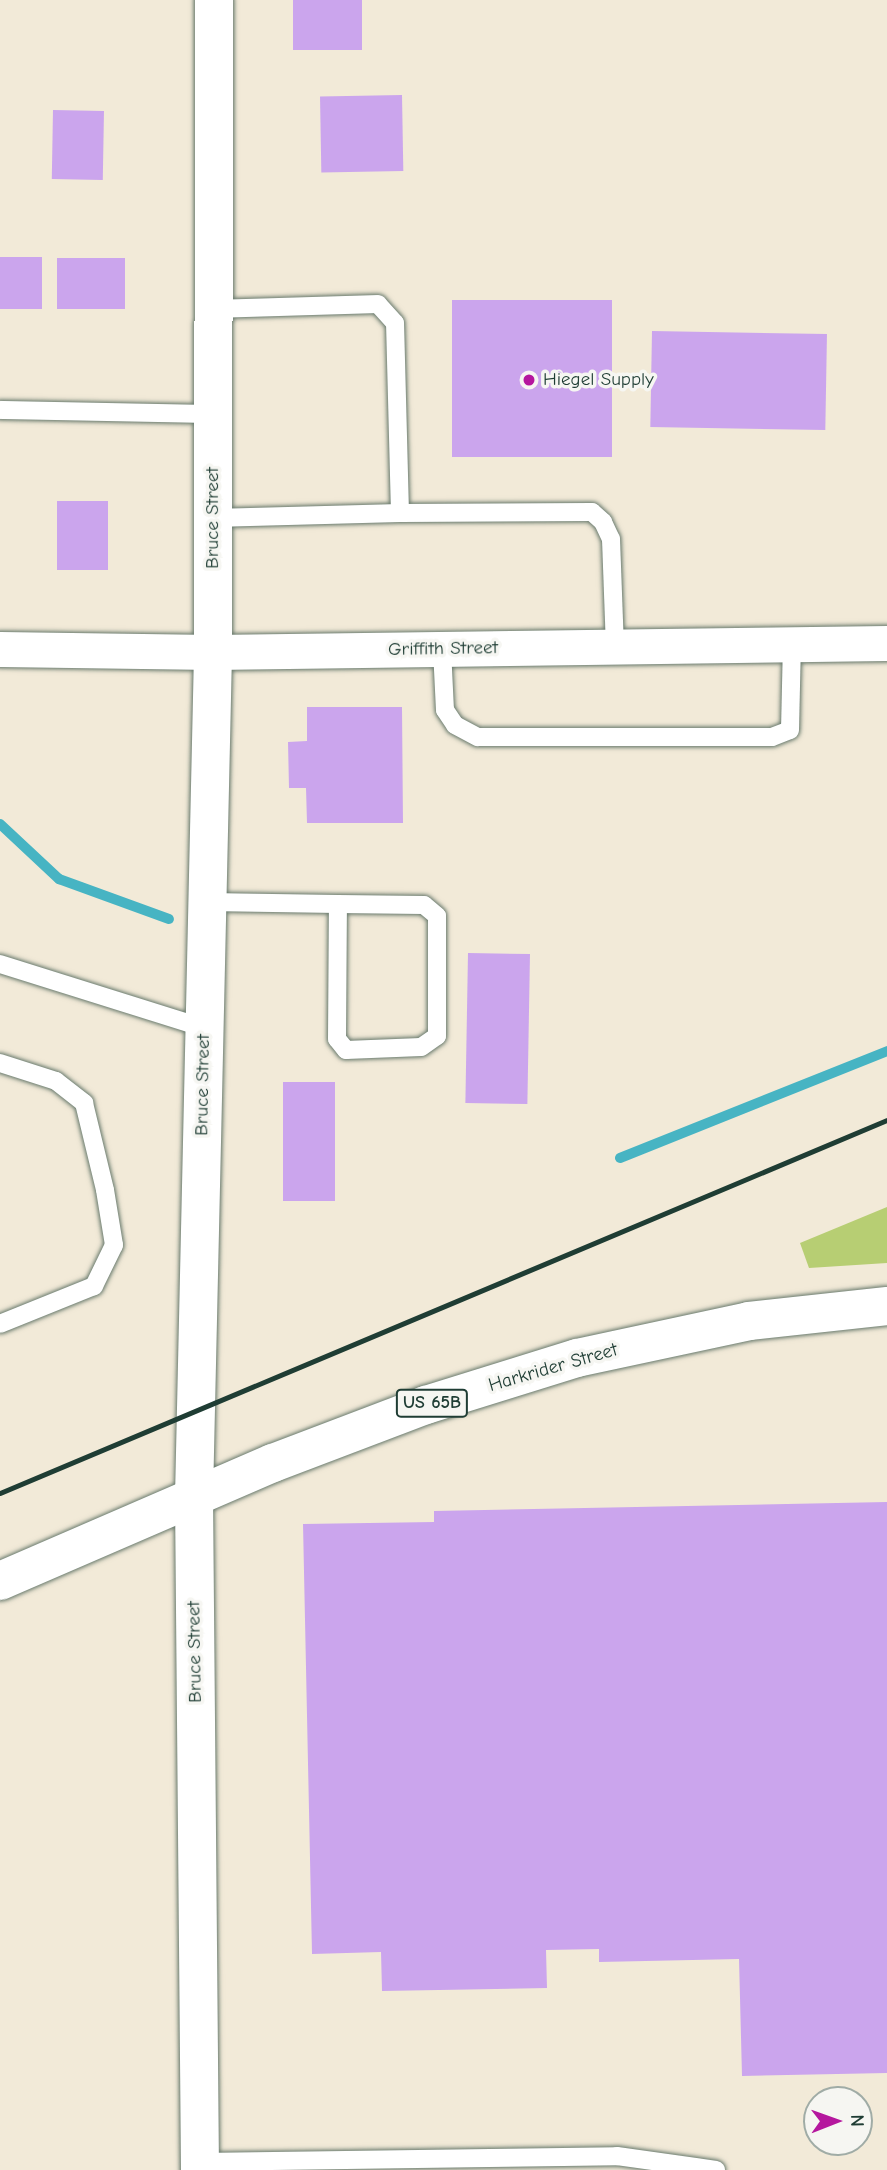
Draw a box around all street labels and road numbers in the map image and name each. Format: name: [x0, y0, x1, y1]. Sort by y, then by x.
street label: Bruce Street: [202, 467, 224, 569]
street label: Griffith Street: [388, 637, 498, 661]
street label: Bruce Street: [191, 1034, 215, 1136]
street label: Harkrider Street: [486, 1339, 620, 1397]
road number: US 65B: [395, 1388, 469, 1418]
street label: Bruce Street: [183, 1601, 207, 1703]

